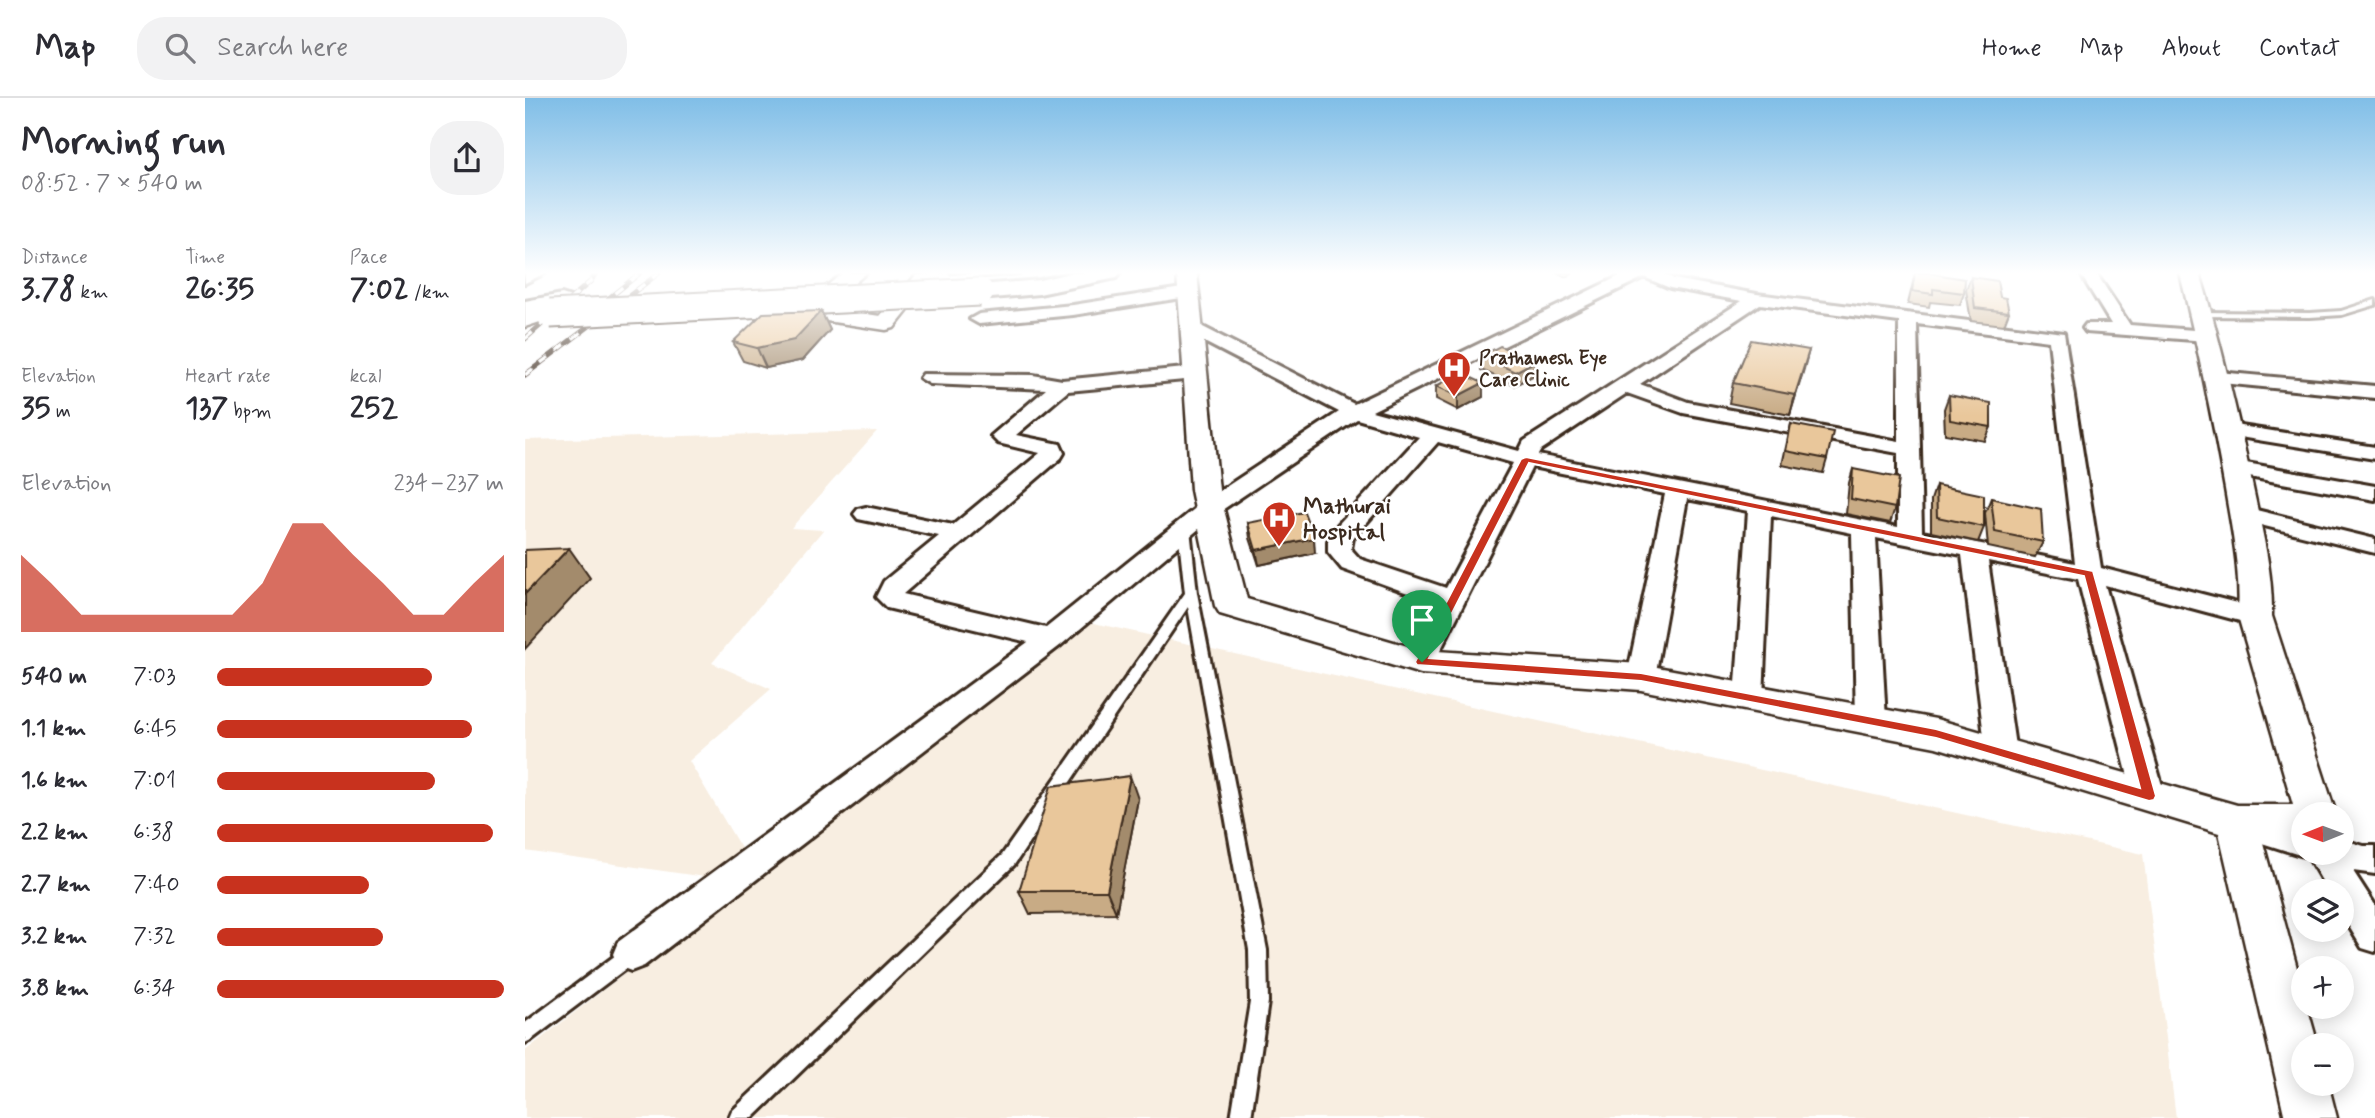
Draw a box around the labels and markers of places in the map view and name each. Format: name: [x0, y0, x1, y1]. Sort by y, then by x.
place label: Prathamesh Eye Care Clinic: [1479, 346, 1607, 393]
hospital icon: Prathamesh Eye Care Clinic: [1435, 349, 1473, 398]
place label: Mathurai Hospital: [1303, 492, 1391, 548]
hospital icon: Mathurai Hospital: [1260, 499, 1298, 548]
pin: [1392, 590, 1452, 662]

